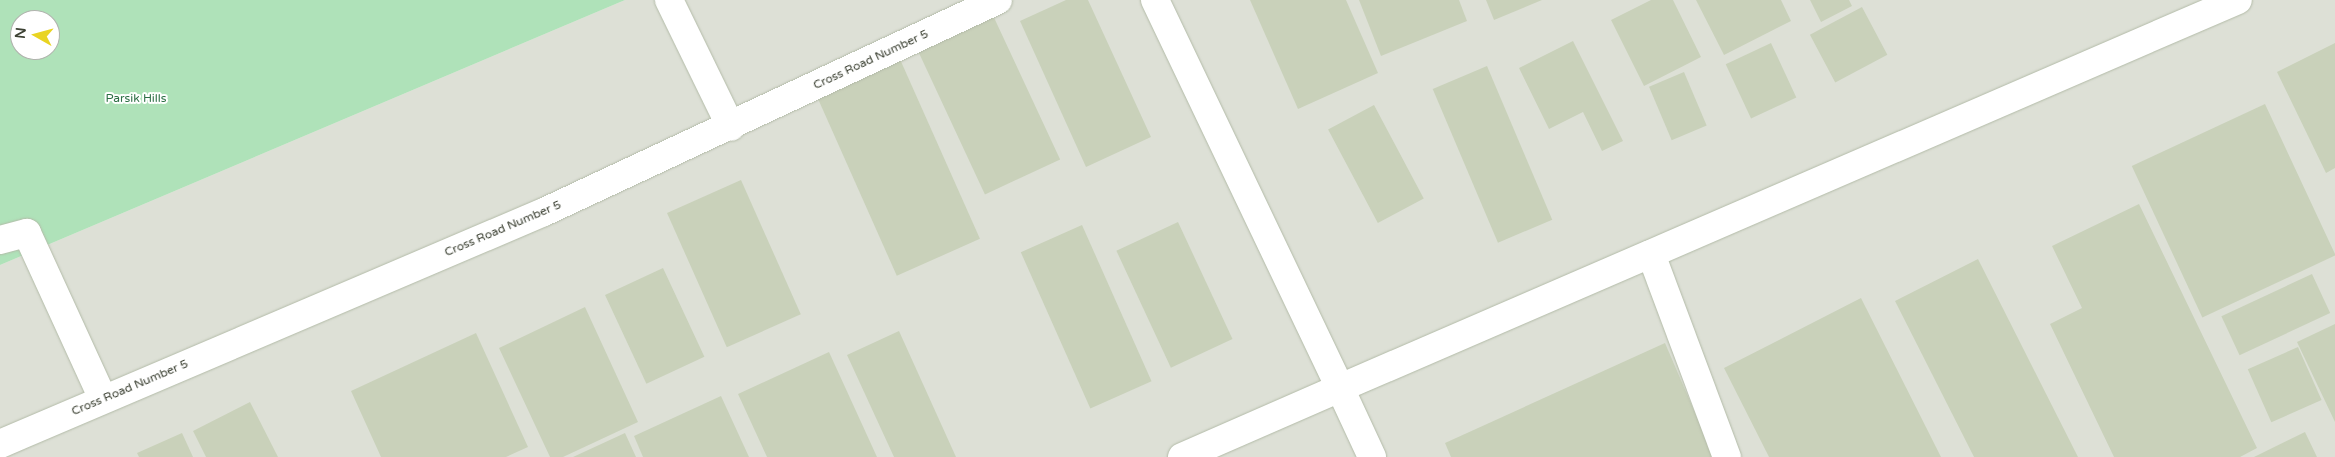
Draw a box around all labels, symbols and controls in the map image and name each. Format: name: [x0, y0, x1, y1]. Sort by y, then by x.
north arrow: [10, 10, 60, 60]
text: N: [11, 27, 30, 40]
street label: Cross Road Number 5: [811, 27, 931, 93]
park label: Parsik Hills: [105, 92, 167, 106]
street label: Cross Road Number 5: [443, 198, 563, 260]
street label: Cross Road Number 5: [70, 357, 190, 419]

